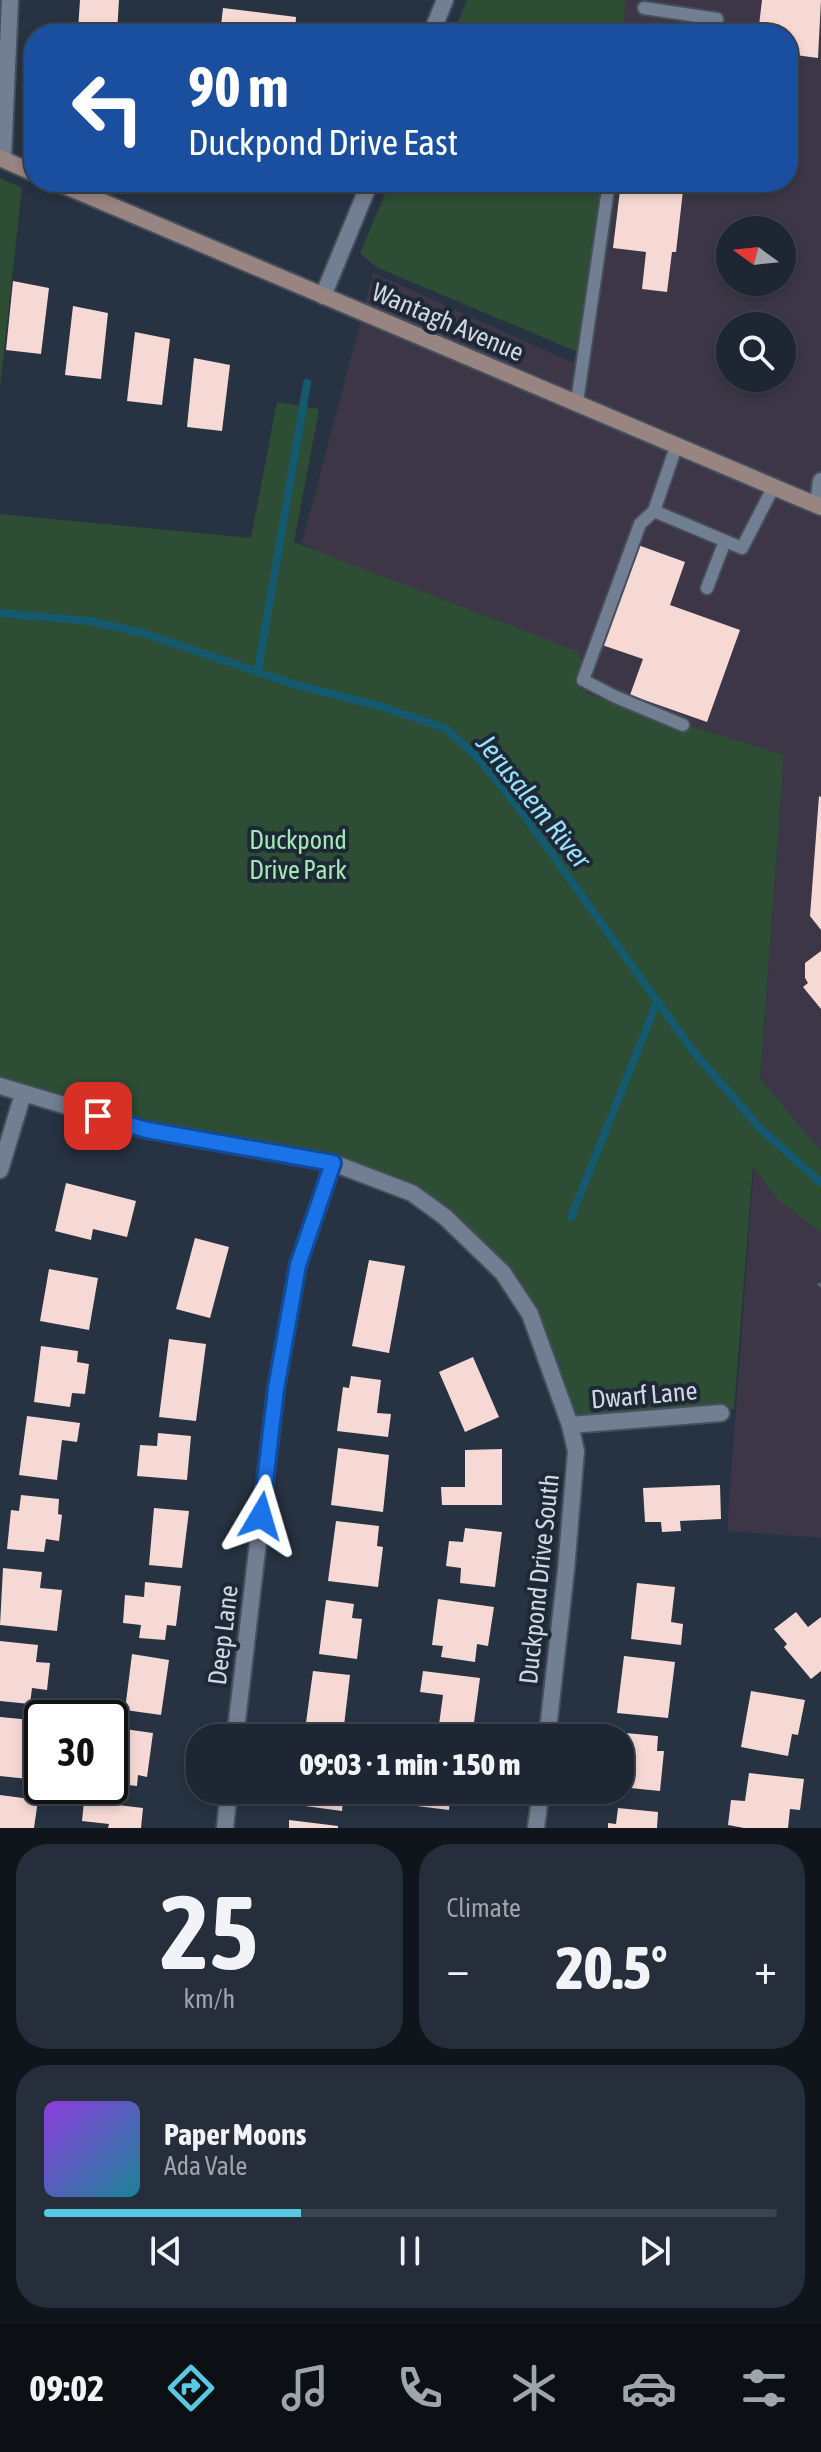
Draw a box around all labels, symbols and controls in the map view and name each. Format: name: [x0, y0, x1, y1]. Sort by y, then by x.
text: 90 m: [188, 55, 289, 119]
icon: left: [56, 56, 160, 160]
text: Duckpond Drive East: [188, 121, 458, 163]
north arrow: [716, 216, 796, 296]
map controls: [716, 216, 796, 392]
street label: Wantagh Avenue: [368, 277, 528, 367]
button: search: [716, 312, 796, 392]
water label: Jerusalem River: [470, 727, 599, 876]
park label: Duckpond Drive Park: [249, 825, 347, 885]
pin: [64, 1082, 132, 1150]
icon: arrive: [76, 1094, 120, 1138]
street label: Dwarf Lane: [590, 1375, 698, 1415]
street label: Duckpond Drive South: [513, 1472, 565, 1686]
position arrow: [219, 1474, 303, 1558]
street label: Deep Lane: [202, 1583, 244, 1687]
speed limit sign: 30: [24, 1700, 128, 1804]
text: 09:03 · 1 min · 150 m: [300, 1747, 520, 1781]
text: 25: [160, 1872, 258, 1991]
text: Climate: [447, 1893, 521, 1923]
text: 20.5°: [556, 1933, 668, 2002]
text: −: [447, 1943, 469, 1993]
text: +: [754, 1943, 777, 1993]
text: km/h: [183, 1984, 235, 2014]
text: Paper Moons: [164, 2117, 306, 2151]
text: Ada Vale: [164, 2151, 247, 2181]
icon: previous: [144, 2229, 188, 2273]
icon: pause: [388, 2229, 432, 2273]
icon: next: [633, 2229, 677, 2273]
icon: directions: [163, 2360, 219, 2416]
icon: music: [277, 2360, 333, 2416]
icon: phone: [392, 2360, 448, 2416]
icon: climate: [506, 2360, 562, 2416]
icon: car: [621, 2360, 677, 2416]
icon: filters: [736, 2360, 792, 2416]
text: 09:02: [29, 2367, 104, 2409]

